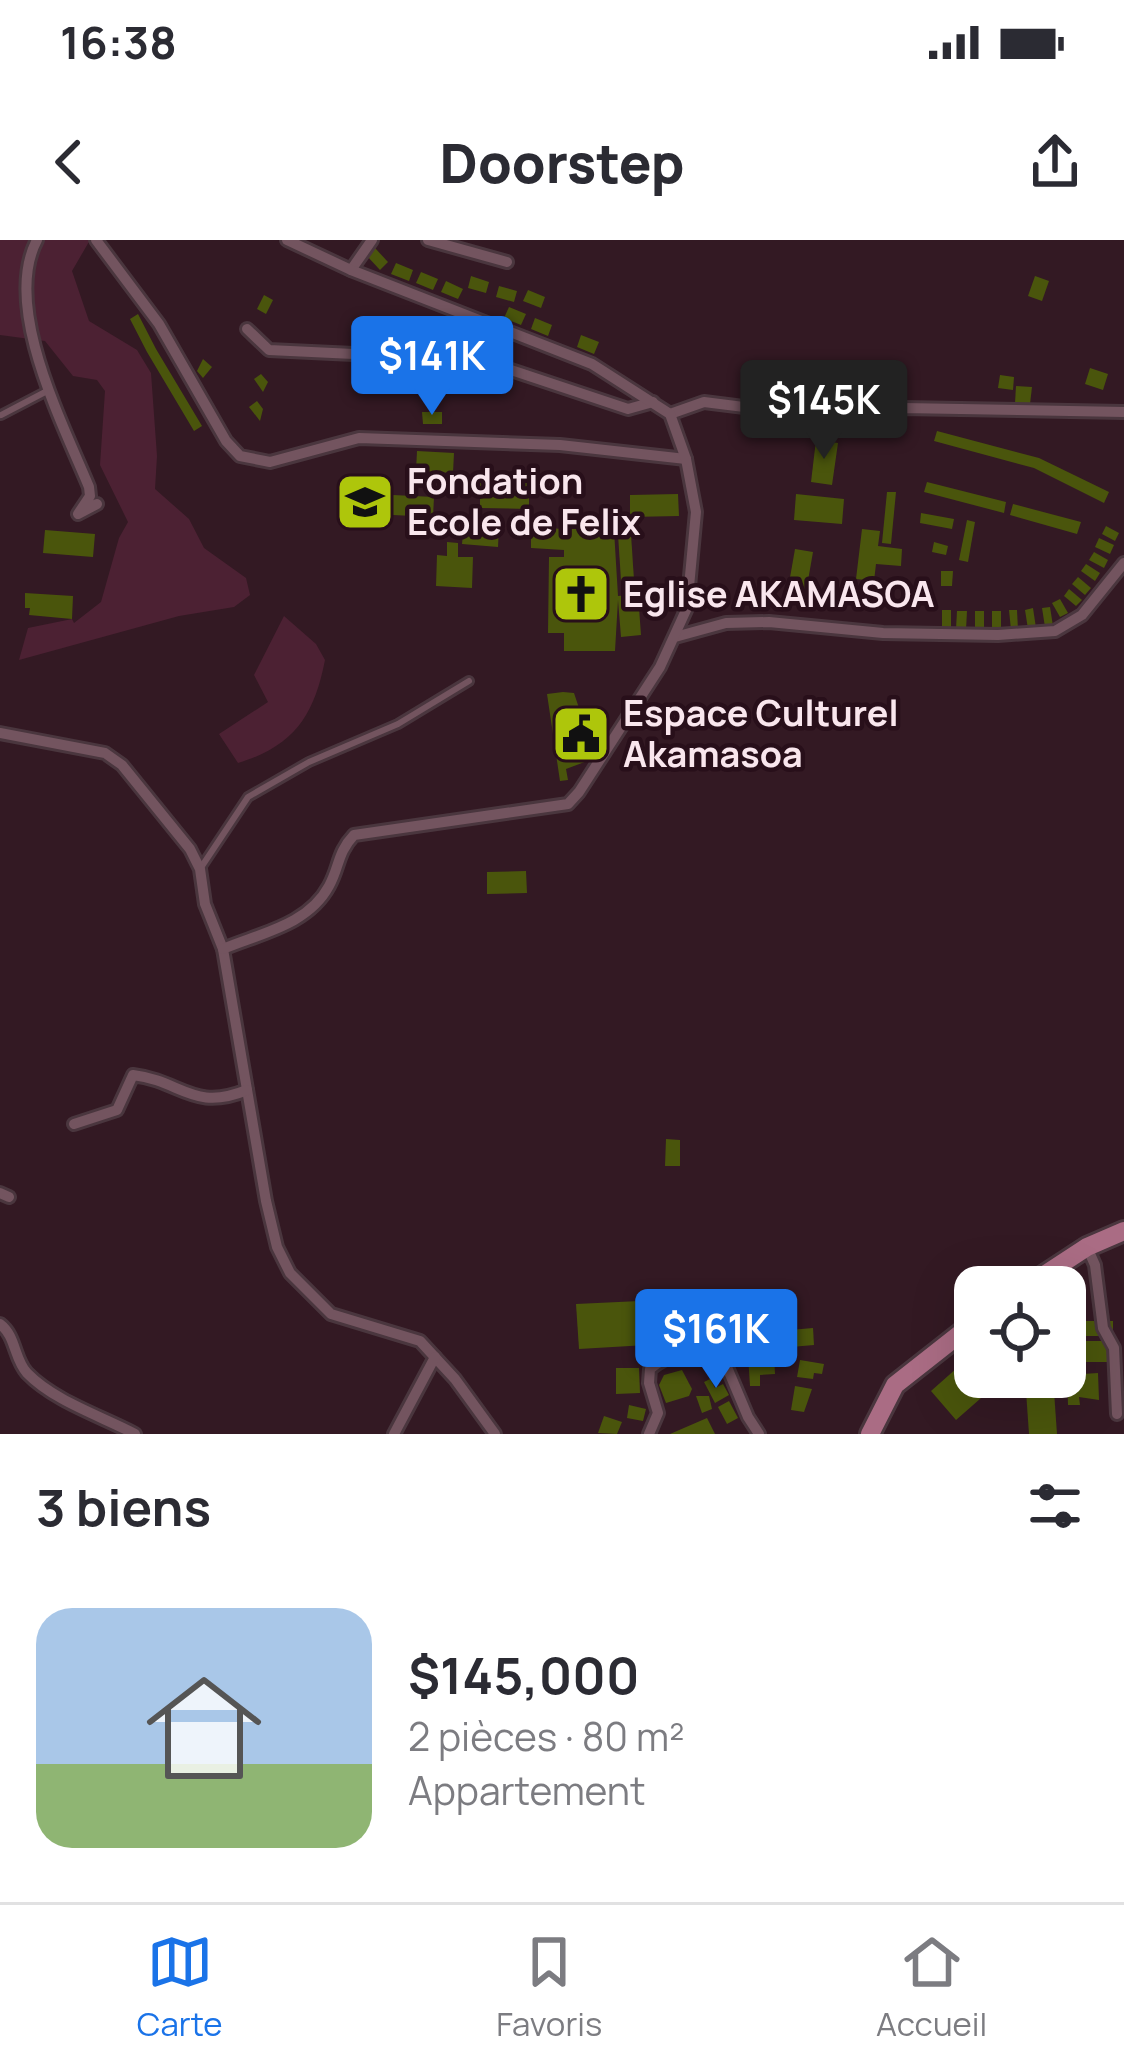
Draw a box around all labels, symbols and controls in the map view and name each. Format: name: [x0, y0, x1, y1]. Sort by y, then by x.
text: 16:38: [60, 11, 177, 73]
text: Doorstep: [440, 125, 684, 199]
icon: back: [36, 129, 102, 195]
icon: share: [1022, 129, 1088, 195]
pin: $141K: [348, 316, 516, 418]
text: $141K: [378, 328, 486, 382]
pin: $145K: [740, 360, 908, 462]
text: $145K: [767, 372, 881, 426]
place label: Fondation Ecole de Felix: [407, 456, 641, 546]
school or university icon: Fondation Ecole de Felix: [334, 471, 396, 533]
church icon: Eglise AKAMASOA: [550, 563, 612, 625]
place label: Eglise AKAMASOA: [623, 569, 935, 618]
place label: Espace Culturel Akamasoa: [623, 688, 899, 778]
public building icon: Espace Culturel Akamasoa: [550, 703, 612, 765]
map controls: [954, 1266, 1086, 1398]
button: locate: [954, 1266, 1086, 1398]
pin: $161K: [632, 1289, 800, 1391]
text: $161K: [662, 1301, 770, 1355]
text: 3 biens: [36, 1472, 211, 1541]
icon: filters: [1022, 1473, 1088, 1539]
text: $145,000: [408, 1640, 639, 1709]
icon: home: [132, 1656, 276, 1800]
text: 2 pièces · 80 m²: [408, 1709, 685, 1763]
text: Appartement: [408, 1763, 646, 1817]
tab: Carte: [137, 1929, 223, 2046]
tab: Favoris: [496, 1929, 602, 2046]
tab: Accueil: [876, 1929, 987, 2046]

